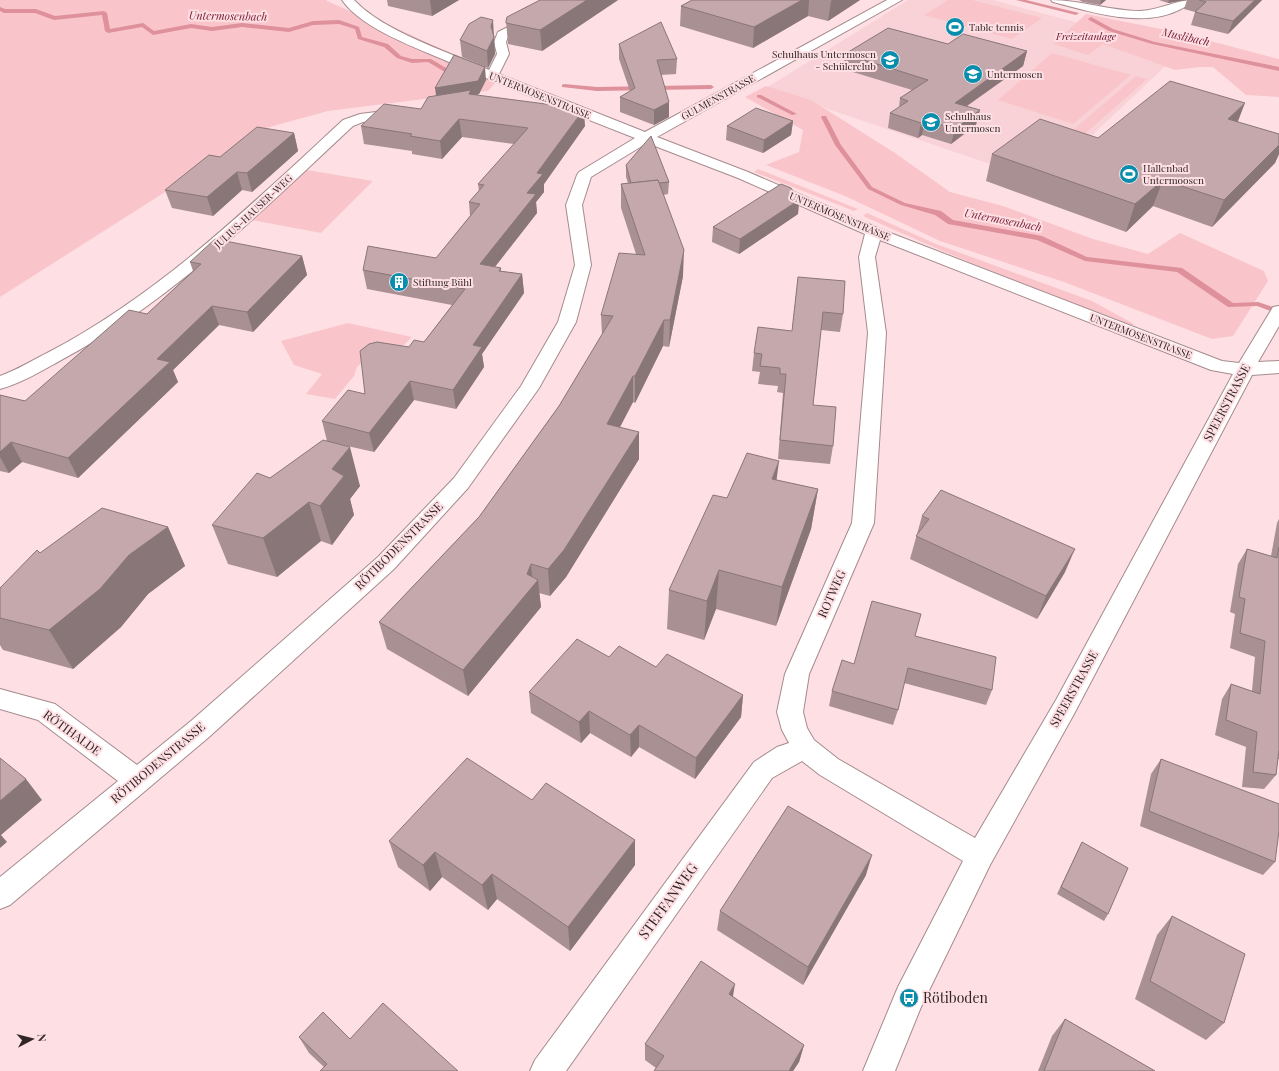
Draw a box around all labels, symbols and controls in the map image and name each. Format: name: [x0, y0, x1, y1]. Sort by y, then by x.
water label: Untermosenbach: [189, 7, 267, 24]
sports icon: Table tennis: [944, 16, 966, 38]
place label: Table tennis: [969, 20, 1024, 34]
water label: Muslibach: [1160, 24, 1211, 49]
park label: Freizeitanlage: [1055, 29, 1117, 43]
place label: Schulhaus Untermosen - Schülerclub: [772, 47, 876, 73]
school or university icon: Schulhaus Untermosen - Schülerclub: [879, 49, 901, 71]
school or university icon: Untermosen: [962, 63, 984, 85]
place label: Untermosen: [987, 67, 1043, 81]
street label: UNTERMOSENSTRASSE: [487, 68, 593, 122]
street label: GULMENSTRASSE: [678, 71, 758, 123]
place label: Schulhaus Untermosen: [945, 109, 1001, 135]
school or university icon: Schulhaus Untermosen: [920, 111, 942, 133]
place label: Hallenbad Untermoosen: [1143, 161, 1204, 187]
sports icon: Hallenbad Untermoosen: [1118, 163, 1140, 185]
street label: JULIUS-HAUSER-WEG: [210, 171, 295, 252]
street label: UNTERMOSENSTRASSE: [787, 188, 893, 244]
water label: Untermosenbach: [963, 205, 1043, 234]
building icon: Stiftung Bühl: [388, 271, 410, 293]
place label: Stiftung Bühl: [413, 275, 472, 289]
street label: UNTERMOSENSTRASSE: [1088, 310, 1194, 362]
street label: SPEERSTRASSE: [1199, 361, 1253, 444]
street label: RÖTIBODENSTRASSE: [351, 498, 446, 593]
street label: ROTWEG: [813, 567, 849, 620]
street label: SPEERSTRASSE: [1045, 647, 1101, 730]
street label: RÖTIHALDE: [41, 706, 105, 759]
street label: RÖTIBODENSTRASSE: [107, 718, 208, 806]
street label: STEFFANWEG: [634, 859, 702, 943]
bus stop icon: Rötiboden: [898, 987, 920, 1009]
place label: Rötiboden: [923, 988, 989, 1007]
north arrow: [12, 1019, 52, 1059]
text: N: [34, 1033, 50, 1043]

